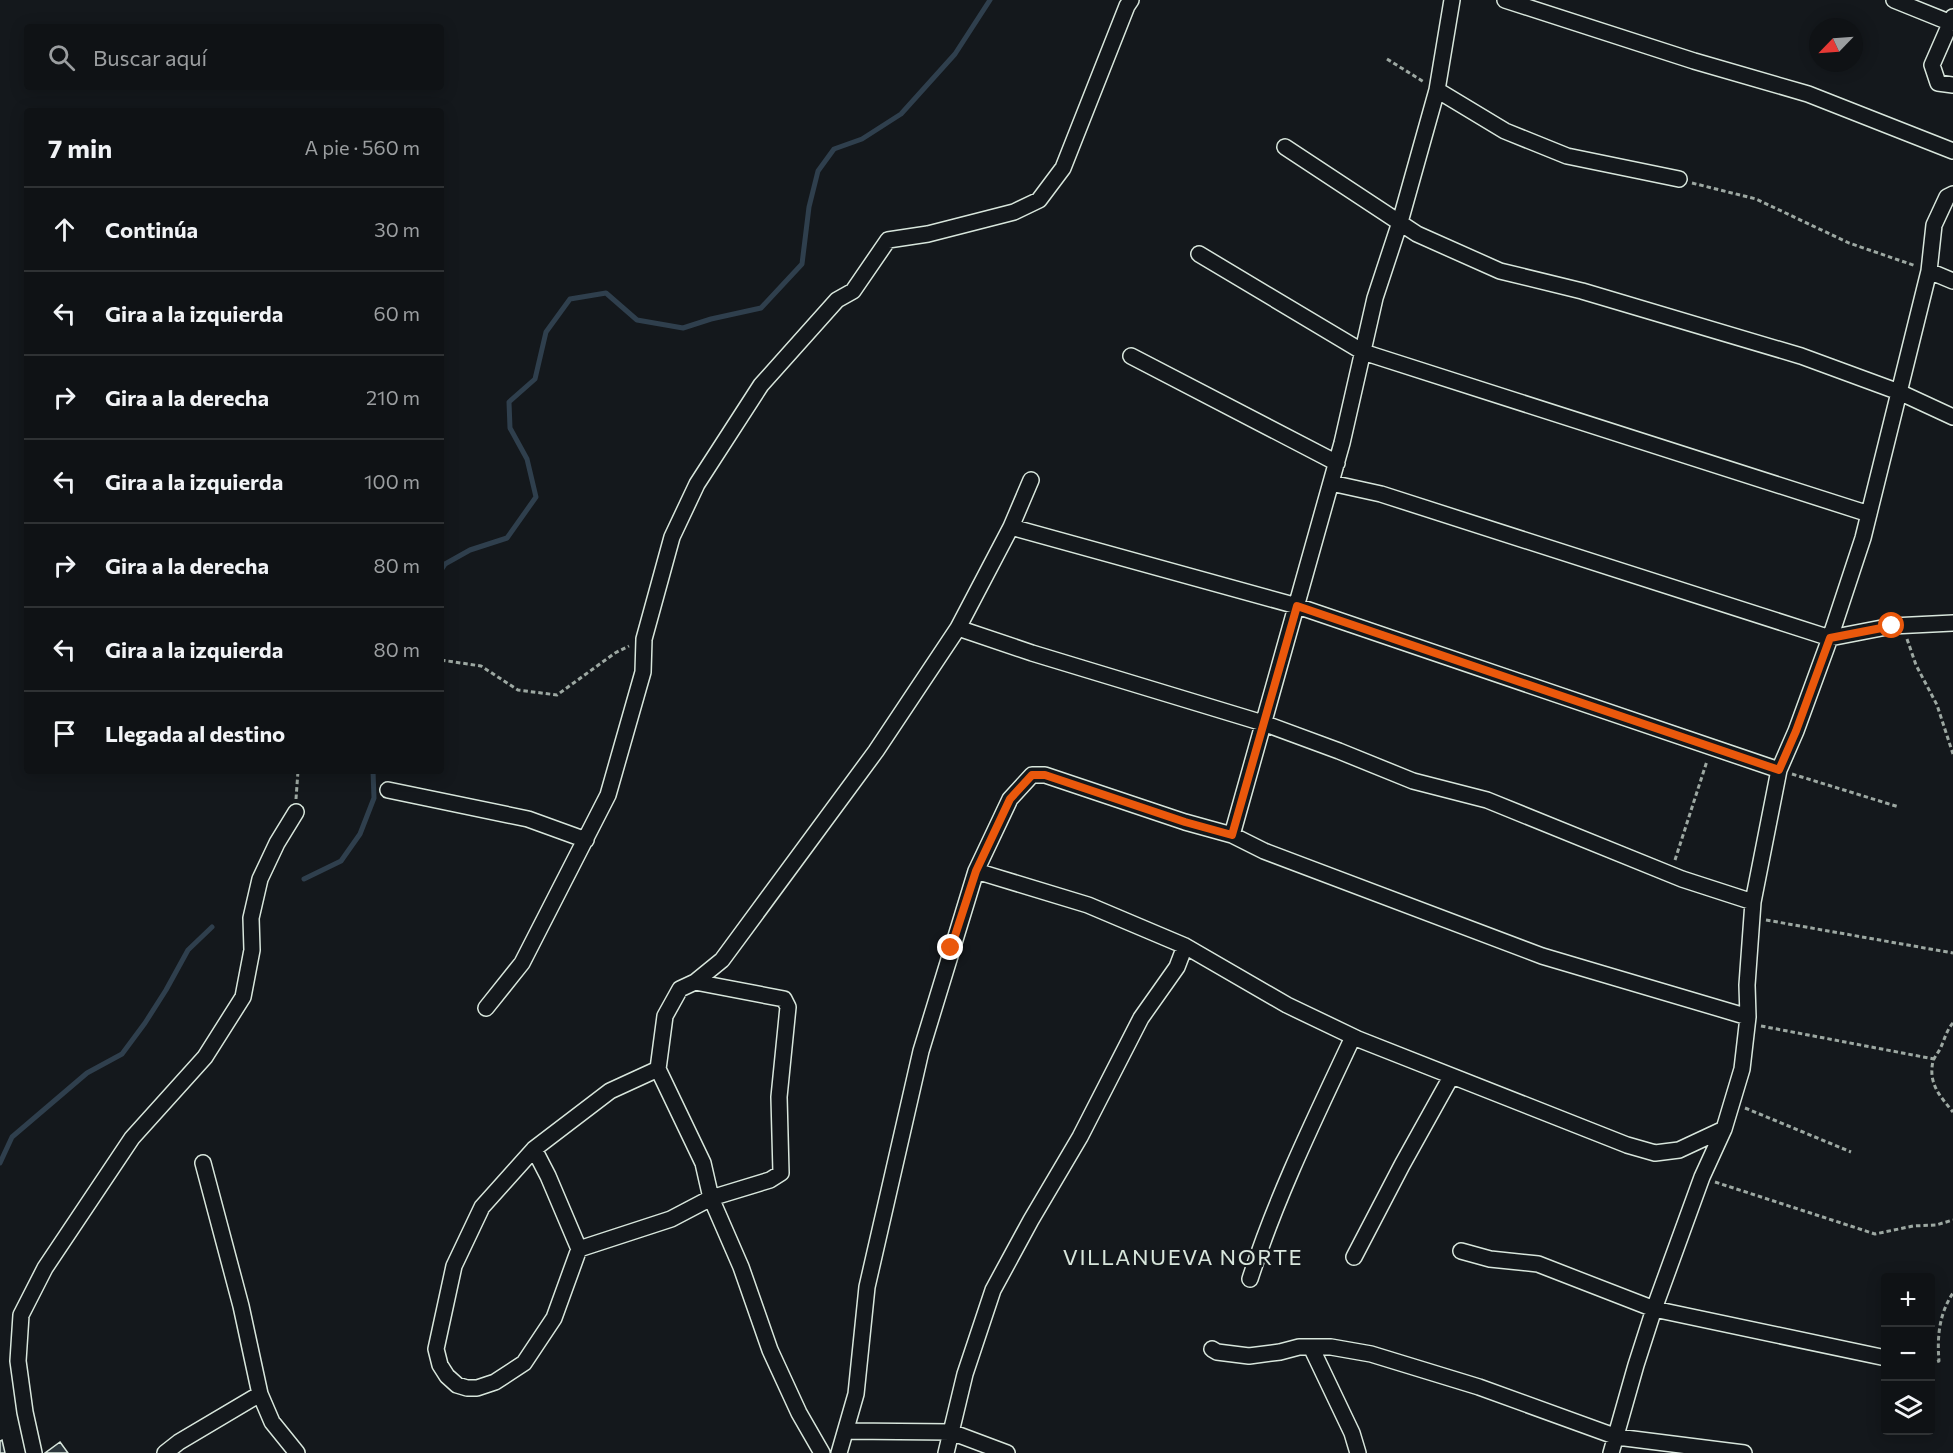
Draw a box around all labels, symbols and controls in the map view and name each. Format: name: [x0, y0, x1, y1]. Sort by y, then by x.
north arrow: [1809, 18, 1863, 72]
search box: [24, 24, 444, 90]
icon: search: [45, 41, 78, 74]
text: Buscar aquí: [93, 44, 207, 71]
text: 7 min: [48, 132, 112, 163]
text: A pie · 560 m: [305, 135, 420, 159]
icon: ahead: [48, 213, 81, 246]
text: Continúa: [105, 216, 198, 243]
text: 30 m: [374, 217, 420, 241]
icon: left: [48, 297, 81, 330]
text: Gira a la izquierda: [105, 300, 283, 327]
text: 60 m: [374, 301, 420, 325]
icon: right: [48, 381, 81, 414]
text: Gira a la derecha: [105, 384, 269, 411]
text: 210 m: [366, 385, 420, 409]
icon: left: [48, 465, 81, 498]
text: Gira a la izquierda: [105, 468, 283, 495]
text: 100 m: [364, 469, 420, 493]
icon: right: [48, 549, 81, 582]
text: Gira a la derecha: [105, 552, 269, 579]
text: 80 m: [374, 553, 420, 577]
route start: [1878, 612, 1904, 638]
icon: left: [48, 633, 81, 666]
text: Gira a la izquierda: [105, 636, 283, 663]
text: 80 m: [374, 637, 420, 661]
icon: arrive: [48, 717, 81, 750]
text: Llegada al destino: [105, 720, 285, 747]
route end: [937, 934, 963, 960]
district label: VILLANUEVA NORTE: [1063, 1243, 1303, 1270]
map controls: [1881, 1273, 1935, 1435]
button: +: [1881, 1273, 1935, 1327]
button: −: [1881, 1327, 1935, 1381]
button: layers: [1881, 1381, 1935, 1435]

